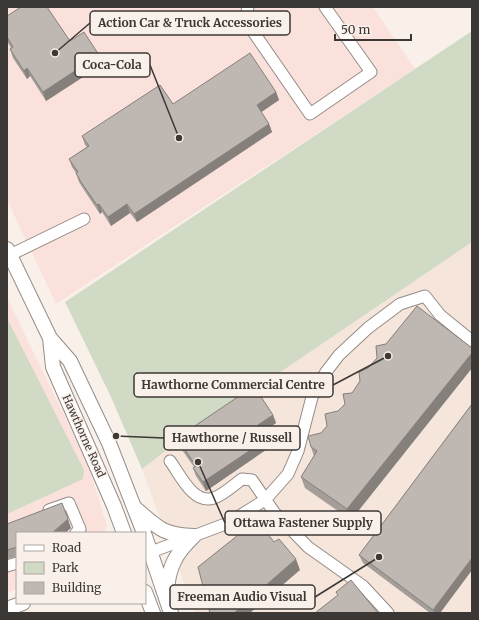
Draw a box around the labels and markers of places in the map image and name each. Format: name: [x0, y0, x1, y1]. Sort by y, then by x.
callout: Action Car & Truck Accessories: [90, 11, 290, 35]
callout: Coca-Cola: [75, 53, 150, 77]
callout: Hawthorne Commercial Centre: [134, 373, 333, 397]
callout: Hawthorne / Russell: [164, 426, 300, 450]
callout: Ottawa Fastener Supply: [225, 511, 381, 535]
callout: Freeman Audio Visual: [170, 585, 315, 609]

